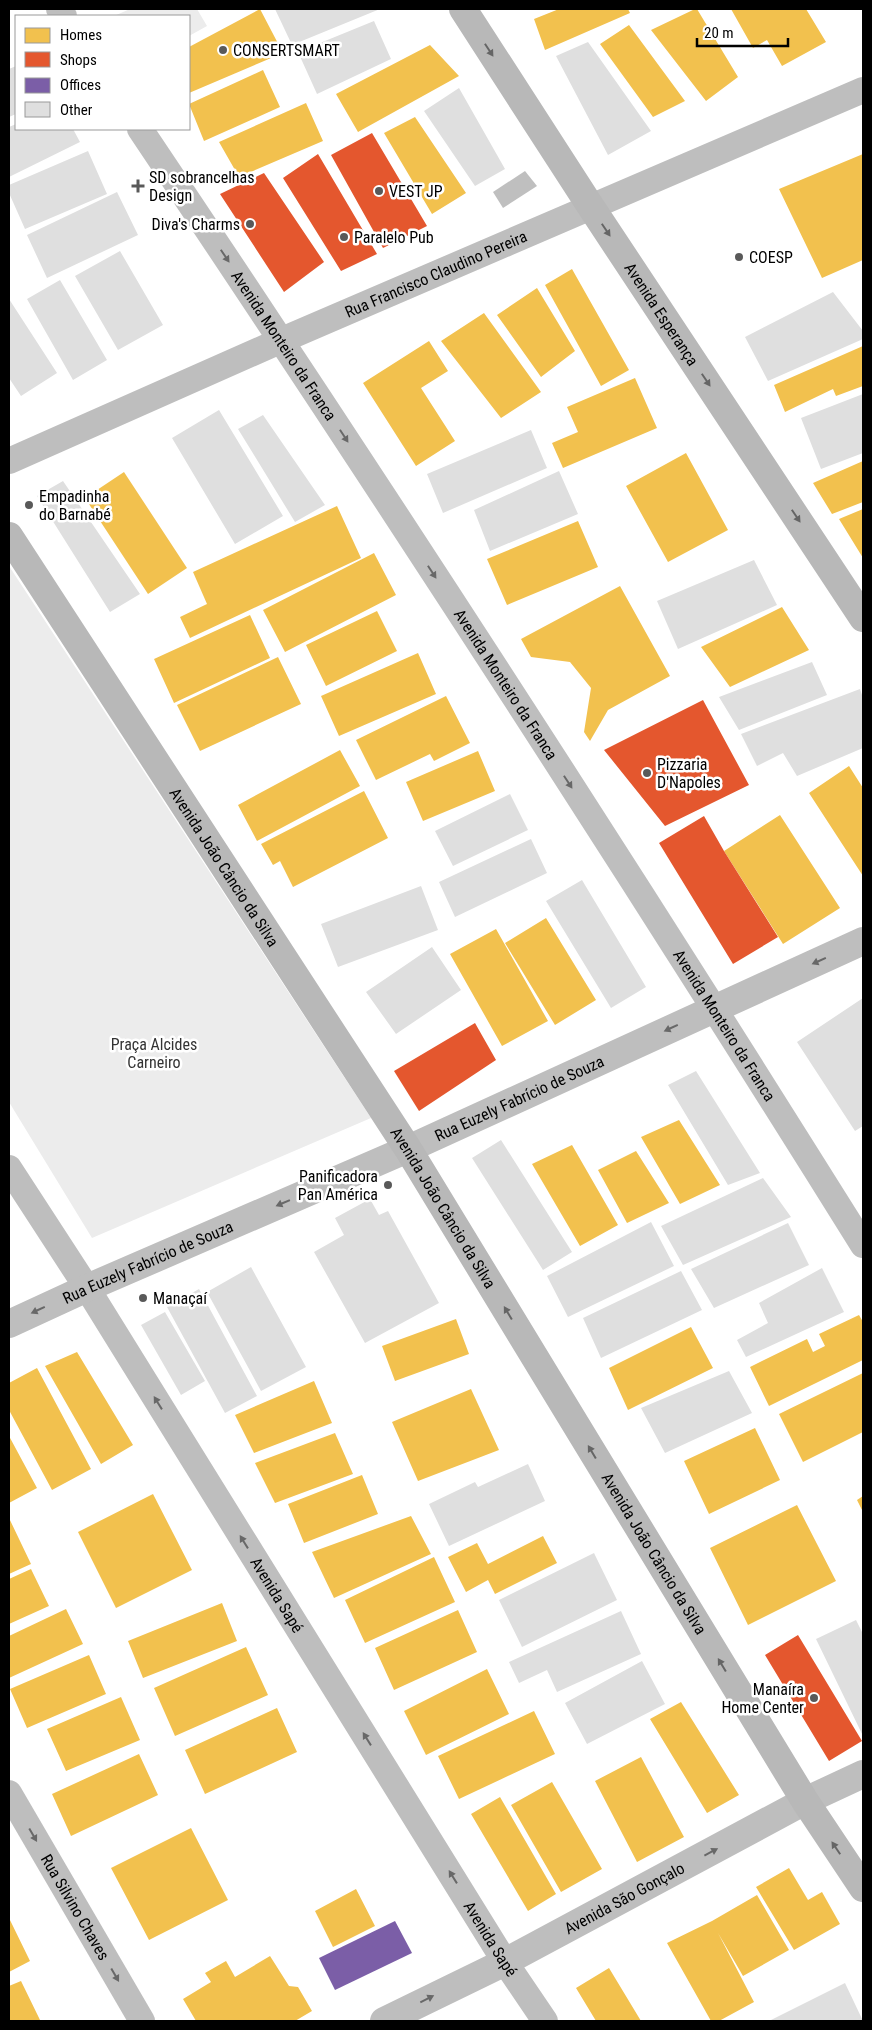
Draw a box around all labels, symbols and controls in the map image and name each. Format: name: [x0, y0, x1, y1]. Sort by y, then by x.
legend: [15, 15, 190, 130]
scale bar: [697, 15, 788, 47]
text: 20 m: [704, 24, 734, 42]
text: Homes: [60, 26, 102, 44]
place label: CONSERTSMART: [233, 41, 340, 60]
one-way arrow: [485, 43, 494, 56]
marker: CONSERTSMART: [217, 44, 229, 56]
text: Shops: [60, 51, 97, 69]
text: Offices: [60, 76, 101, 94]
text: Other: [60, 101, 93, 119]
place label: SD sobrancelhas Design: [149, 168, 255, 205]
marker: SD sobrancelhas Design: [131, 179, 145, 193]
place label: VEST JP: [389, 182, 443, 201]
marker: VEST JP: [373, 185, 385, 197]
place label: Diva's Charms: [152, 215, 240, 234]
marker: Diva's Charms: [244, 218, 256, 230]
one-way arrow: [601, 223, 611, 237]
street label: Rua Francisco Claudino Pereira: [342, 227, 530, 322]
place label: Paralelo Pub: [354, 228, 434, 247]
marker: Paralelo Pub: [338, 231, 350, 243]
place label: COESP: [749, 248, 793, 267]
one-way arrow: [220, 250, 230, 263]
marker: COESP: [733, 251, 745, 263]
street label: Avenida Esperança: [620, 259, 702, 369]
street label: Avenida Monteiro da Franca: [227, 267, 340, 424]
one-way arrow: [701, 373, 711, 387]
one-way arrow: [339, 429, 348, 443]
place label: Empadinha do Barnabé: [39, 487, 111, 524]
marker: Empadinha do Barnabé: [23, 499, 35, 511]
one-way arrow: [791, 509, 800, 522]
one-way arrow: [427, 566, 437, 579]
street label: Avenida Monteiro da Franca: [450, 606, 561, 763]
place label: Pizzaria D'Napoles: [657, 755, 721, 792]
marker: Pizzaria D'Napoles: [641, 767, 653, 779]
one-way arrow: [564, 775, 573, 789]
street label: Avenida João Câncio da Silva: [165, 784, 283, 950]
street label: Avenida Monteiro da Franca: [669, 946, 779, 1105]
one-way arrow: [812, 958, 826, 966]
one-way arrow: [664, 1025, 678, 1033]
park label: Praça Alcides Carneiro: [111, 1035, 197, 1072]
street label: Rua Euzely Fabrício de Souza: [432, 1052, 607, 1145]
street label: Avenida João Câncio da Silva: [386, 1124, 500, 1292]
place label: Panificadora Pan América: [298, 1167, 378, 1204]
marker: Panificadora Pan América: [382, 1179, 394, 1191]
one-way arrow: [276, 1199, 290, 1207]
street label: Rua Euzely Fabrício de Souza: [60, 1217, 236, 1308]
place label: Manaçaí: [153, 1289, 208, 1308]
marker: Manaçaí: [137, 1292, 149, 1304]
one-way arrow: [31, 1307, 45, 1315]
one-way arrow: [503, 1307, 512, 1320]
one-way arrow: [154, 1397, 163, 1410]
one-way arrow: [588, 1445, 597, 1458]
street label: Avenida João Câncio da Silva: [598, 1470, 710, 1638]
one-way arrow: [240, 1535, 249, 1548]
street label: Avenida Sapé: [246, 1554, 307, 1636]
one-way arrow: [718, 1659, 727, 1672]
place label: Manaíra Home Center: [721, 1680, 804, 1717]
marker: Manaíra Home Center: [808, 1692, 820, 1704]
one-way arrow: [362, 1732, 371, 1746]
one-way arrow: [29, 1829, 38, 1842]
one-way arrow: [831, 1841, 841, 1854]
one-way arrow: [704, 1847, 718, 1856]
street label: Rua Silvino Chaves: [37, 1851, 113, 1963]
street label: Avenida São Gonçalo: [561, 1858, 688, 1938]
one-way arrow: [448, 1871, 457, 1884]
street label: Avenida Sapé: [460, 1898, 521, 1980]
one-way arrow: [111, 1969, 120, 1982]
one-way arrow: [420, 1995, 434, 2003]

